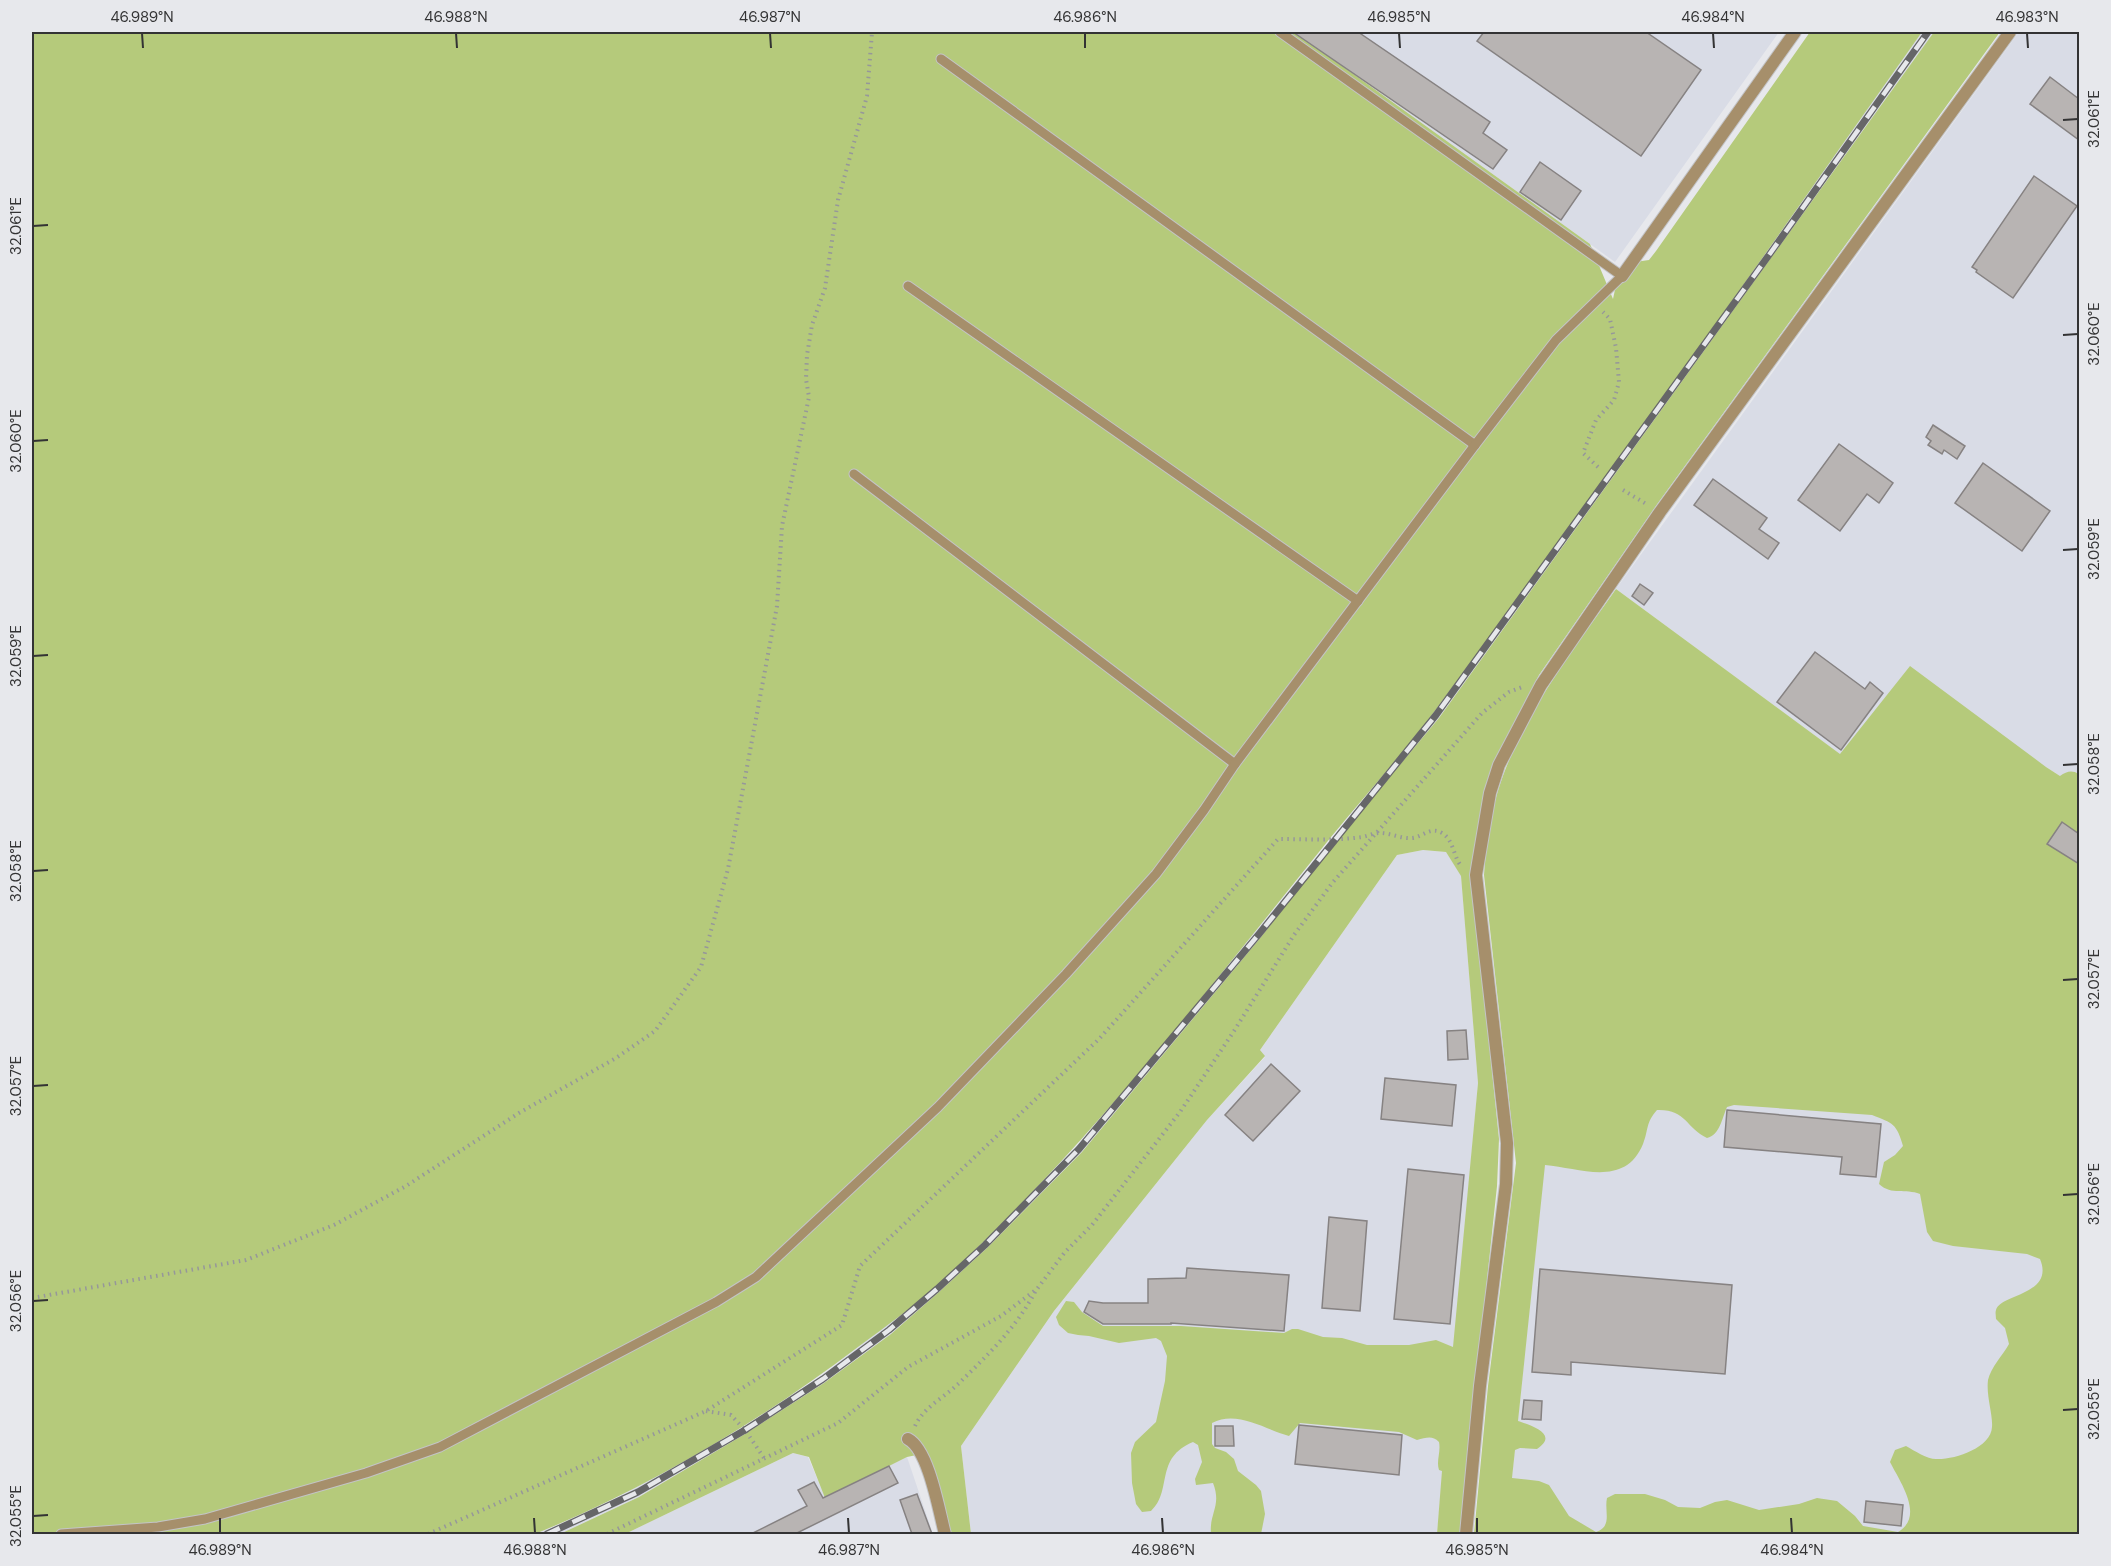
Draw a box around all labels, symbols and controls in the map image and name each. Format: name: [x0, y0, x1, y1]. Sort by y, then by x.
text: 46.989°N: [110, 7, 174, 27]
text: 46.988°N: [424, 7, 488, 27]
text: 46.987°N: [739, 7, 801, 27]
text: 46.986°N: [1053, 7, 1117, 27]
text: 46.985°N: [1367, 7, 1431, 27]
text: 46.984°N: [1681, 7, 1745, 27]
text: 46.983°N: [1995, 7, 2059, 27]
text: 32.061°E: [2084, 90, 2104, 148]
text: 32.061°E: [6, 197, 26, 255]
text: 32.060°E: [2084, 302, 2104, 366]
text: 32.060°E: [6, 409, 26, 473]
text: 32.059°E: [2084, 518, 2104, 580]
text: 32.059°E: [6, 625, 26, 687]
text: 32.058°E: [2084, 733, 2104, 795]
text: 32.058°E: [6, 840, 26, 902]
text: 32.057°E: [2084, 949, 2104, 1009]
text: 32.057°E: [6, 1056, 26, 1116]
text: 32.056°E: [2084, 1163, 2104, 1225]
text: 32.056°E: [6, 1270, 26, 1332]
text: 32.055°E: [2084, 1378, 2104, 1440]
text: 32.055°E: [6, 1485, 26, 1547]
text: 46.989°N: [188, 1540, 252, 1560]
text: 46.988°N: [503, 1540, 567, 1560]
text: 46.987°N: [818, 1540, 880, 1560]
text: 46.986°N: [1131, 1540, 1195, 1560]
text: 46.985°N: [1445, 1540, 1509, 1560]
text: 46.984°N: [1760, 1540, 1824, 1560]

